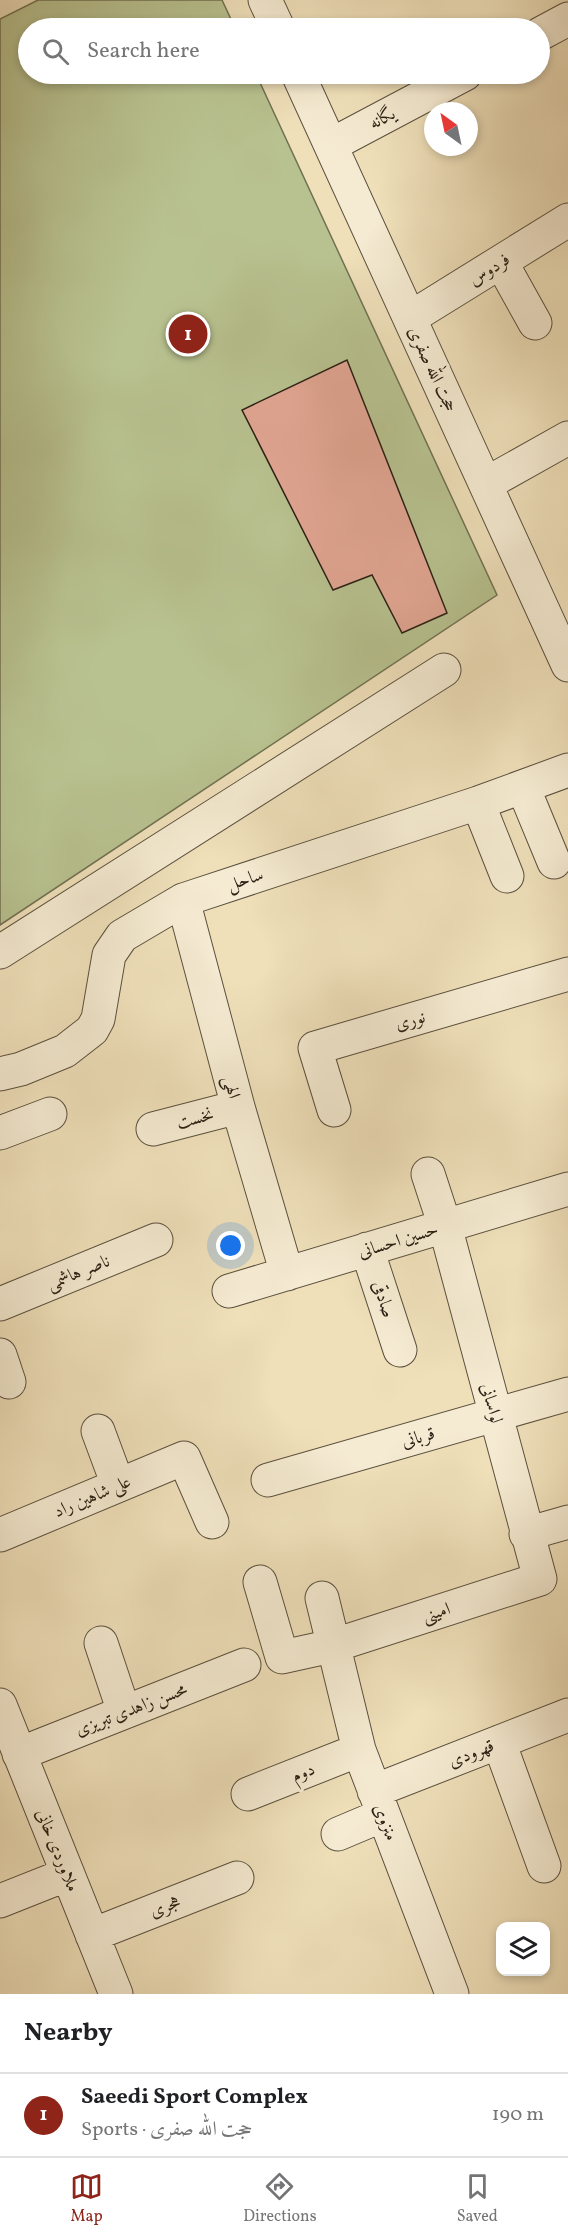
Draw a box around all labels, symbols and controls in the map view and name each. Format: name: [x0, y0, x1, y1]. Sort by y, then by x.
search box: [18, 18, 550, 84]
icon: search: [39, 35, 72, 68]
text: Search here: [87, 36, 200, 67]
street label: یگانه: [365, 100, 402, 137]
north arrow: [424, 102, 478, 156]
street label: فردوس: [464, 248, 515, 293]
pin: 1: [168, 312, 207, 356]
street label: حجت الله صفری: [401, 321, 465, 417]
street label: ساحل: [224, 863, 267, 898]
street label: نوری: [392, 1005, 429, 1038]
street label: الهی: [216, 1073, 246, 1102]
street label: نخست: [174, 1102, 217, 1136]
street label: حسین احسانی: [355, 1217, 442, 1265]
your location: [216, 1231, 245, 1260]
street label: ناصر هاشمی: [43, 1249, 114, 1297]
street label: صادقی: [365, 1278, 400, 1321]
street label: لواسانی: [473, 1380, 508, 1426]
street label: قربانی: [399, 1422, 438, 1455]
street label: علی شاهین راد: [50, 1470, 135, 1525]
street label: امینی: [419, 1597, 454, 1630]
street label: محسن زاهدی تبریزی: [72, 1678, 191, 1743]
street label: قهرودی: [445, 1734, 498, 1775]
street label: دوم: [288, 1757, 320, 1791]
street label: منزوی: [366, 1800, 403, 1845]
street label: ملاوردی خانی: [29, 1805, 85, 1896]
street label: هجری: [146, 1890, 185, 1925]
map controls: [496, 1922, 550, 1976]
button: layers: [496, 1922, 550, 1976]
text: Nearby: [24, 2015, 113, 2051]
text: Saeedi Sport Complex: [81, 2082, 308, 2113]
text: 1: [39, 2101, 48, 2129]
text: 190 m: [492, 2101, 544, 2129]
text: Sports · حجت الله صفری: [81, 2116, 253, 2144]
tab: Map: [70, 2170, 103, 2228]
tab: Directions: [243, 2170, 317, 2228]
tab: Saved: [457, 2170, 498, 2228]

